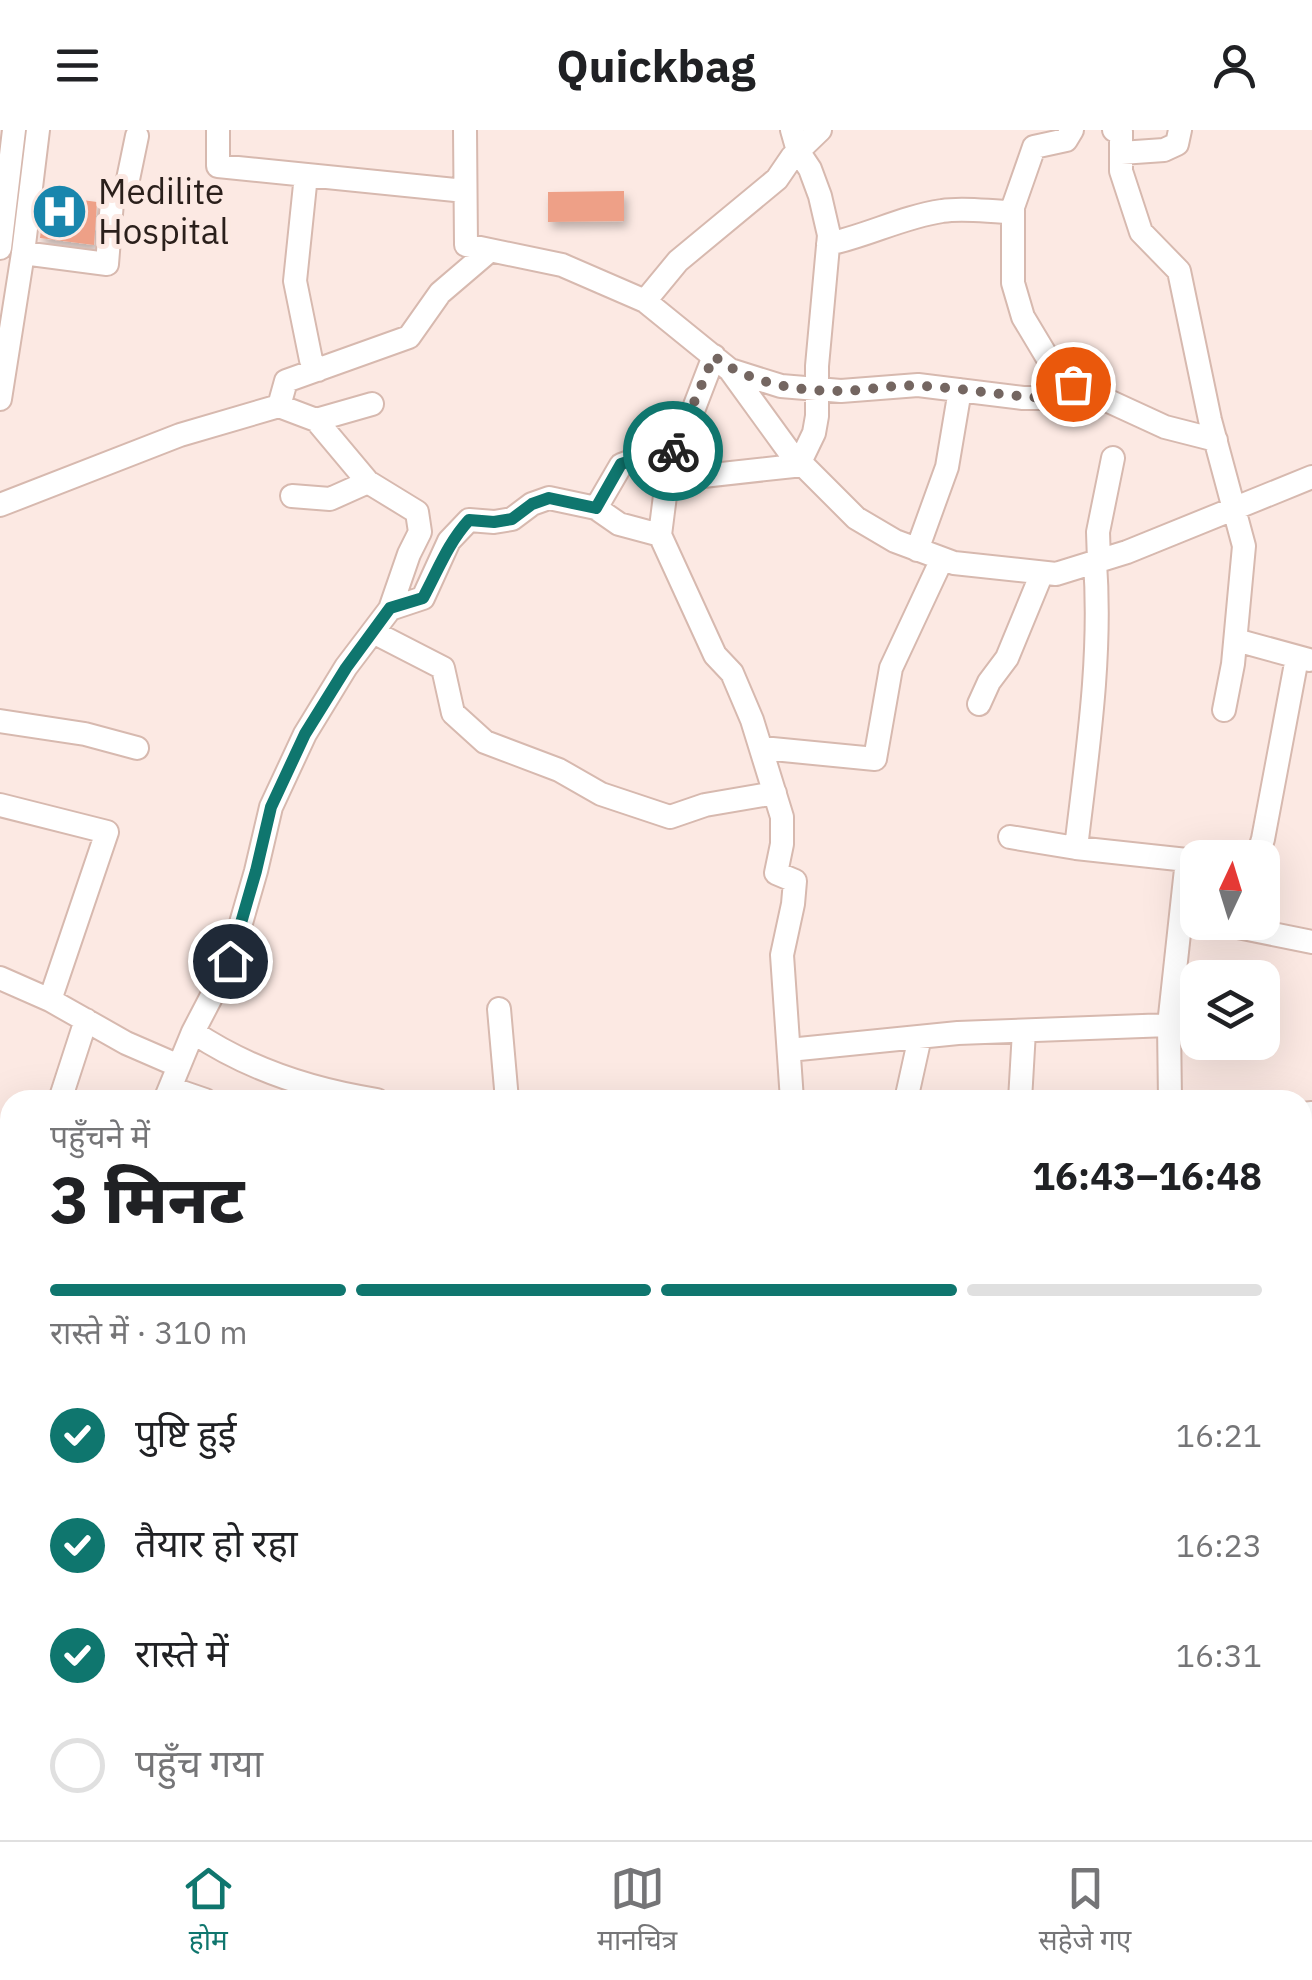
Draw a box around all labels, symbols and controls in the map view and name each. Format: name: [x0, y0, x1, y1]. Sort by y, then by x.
text: Quickbag: [557, 36, 755, 94]
icon: menu: [50, 38, 105, 93]
icon: person: [1207, 38, 1262, 93]
place label: Medilite Hospital: [98, 168, 229, 254]
hospital icon: Medilite Hospital: [29, 182, 89, 242]
pin: [1031, 342, 1116, 427]
icon: bag: [1046, 357, 1101, 412]
courier: [623, 401, 723, 501]
icon: bike: [646, 424, 701, 479]
north arrow: [1180, 840, 1280, 940]
map controls: [1180, 840, 1280, 1060]
pin: [188, 919, 273, 1004]
icon: home: [203, 934, 258, 989]
button: layers: [1180, 960, 1280, 1060]
text: पहुँचने में: [50, 1115, 150, 1157]
text: 16:43–16:48: [1032, 1151, 1262, 1200]
text: 3 मिनट: [50, 1156, 244, 1241]
text: रास्ते में · 310 m: [50, 1311, 247, 1353]
icon: check: [50, 1408, 105, 1463]
text: पुष्टि हुई: [135, 1408, 236, 1457]
text: 16:21: [1176, 1414, 1262, 1456]
icon: check: [50, 1518, 105, 1573]
text: तैयार हो रहा: [135, 1518, 298, 1567]
text: 16:23: [1176, 1524, 1262, 1566]
icon: check: [50, 1628, 105, 1683]
text: रास्ते में: [135, 1628, 229, 1677]
text: 16:31: [1176, 1634, 1262, 1676]
text: पहुँच गया: [135, 1738, 263, 1787]
tab: होम: [181, 1861, 236, 1961]
tab: मानचित्र: [597, 1861, 677, 1961]
tab: सहेजे गए: [1039, 1861, 1131, 1961]

